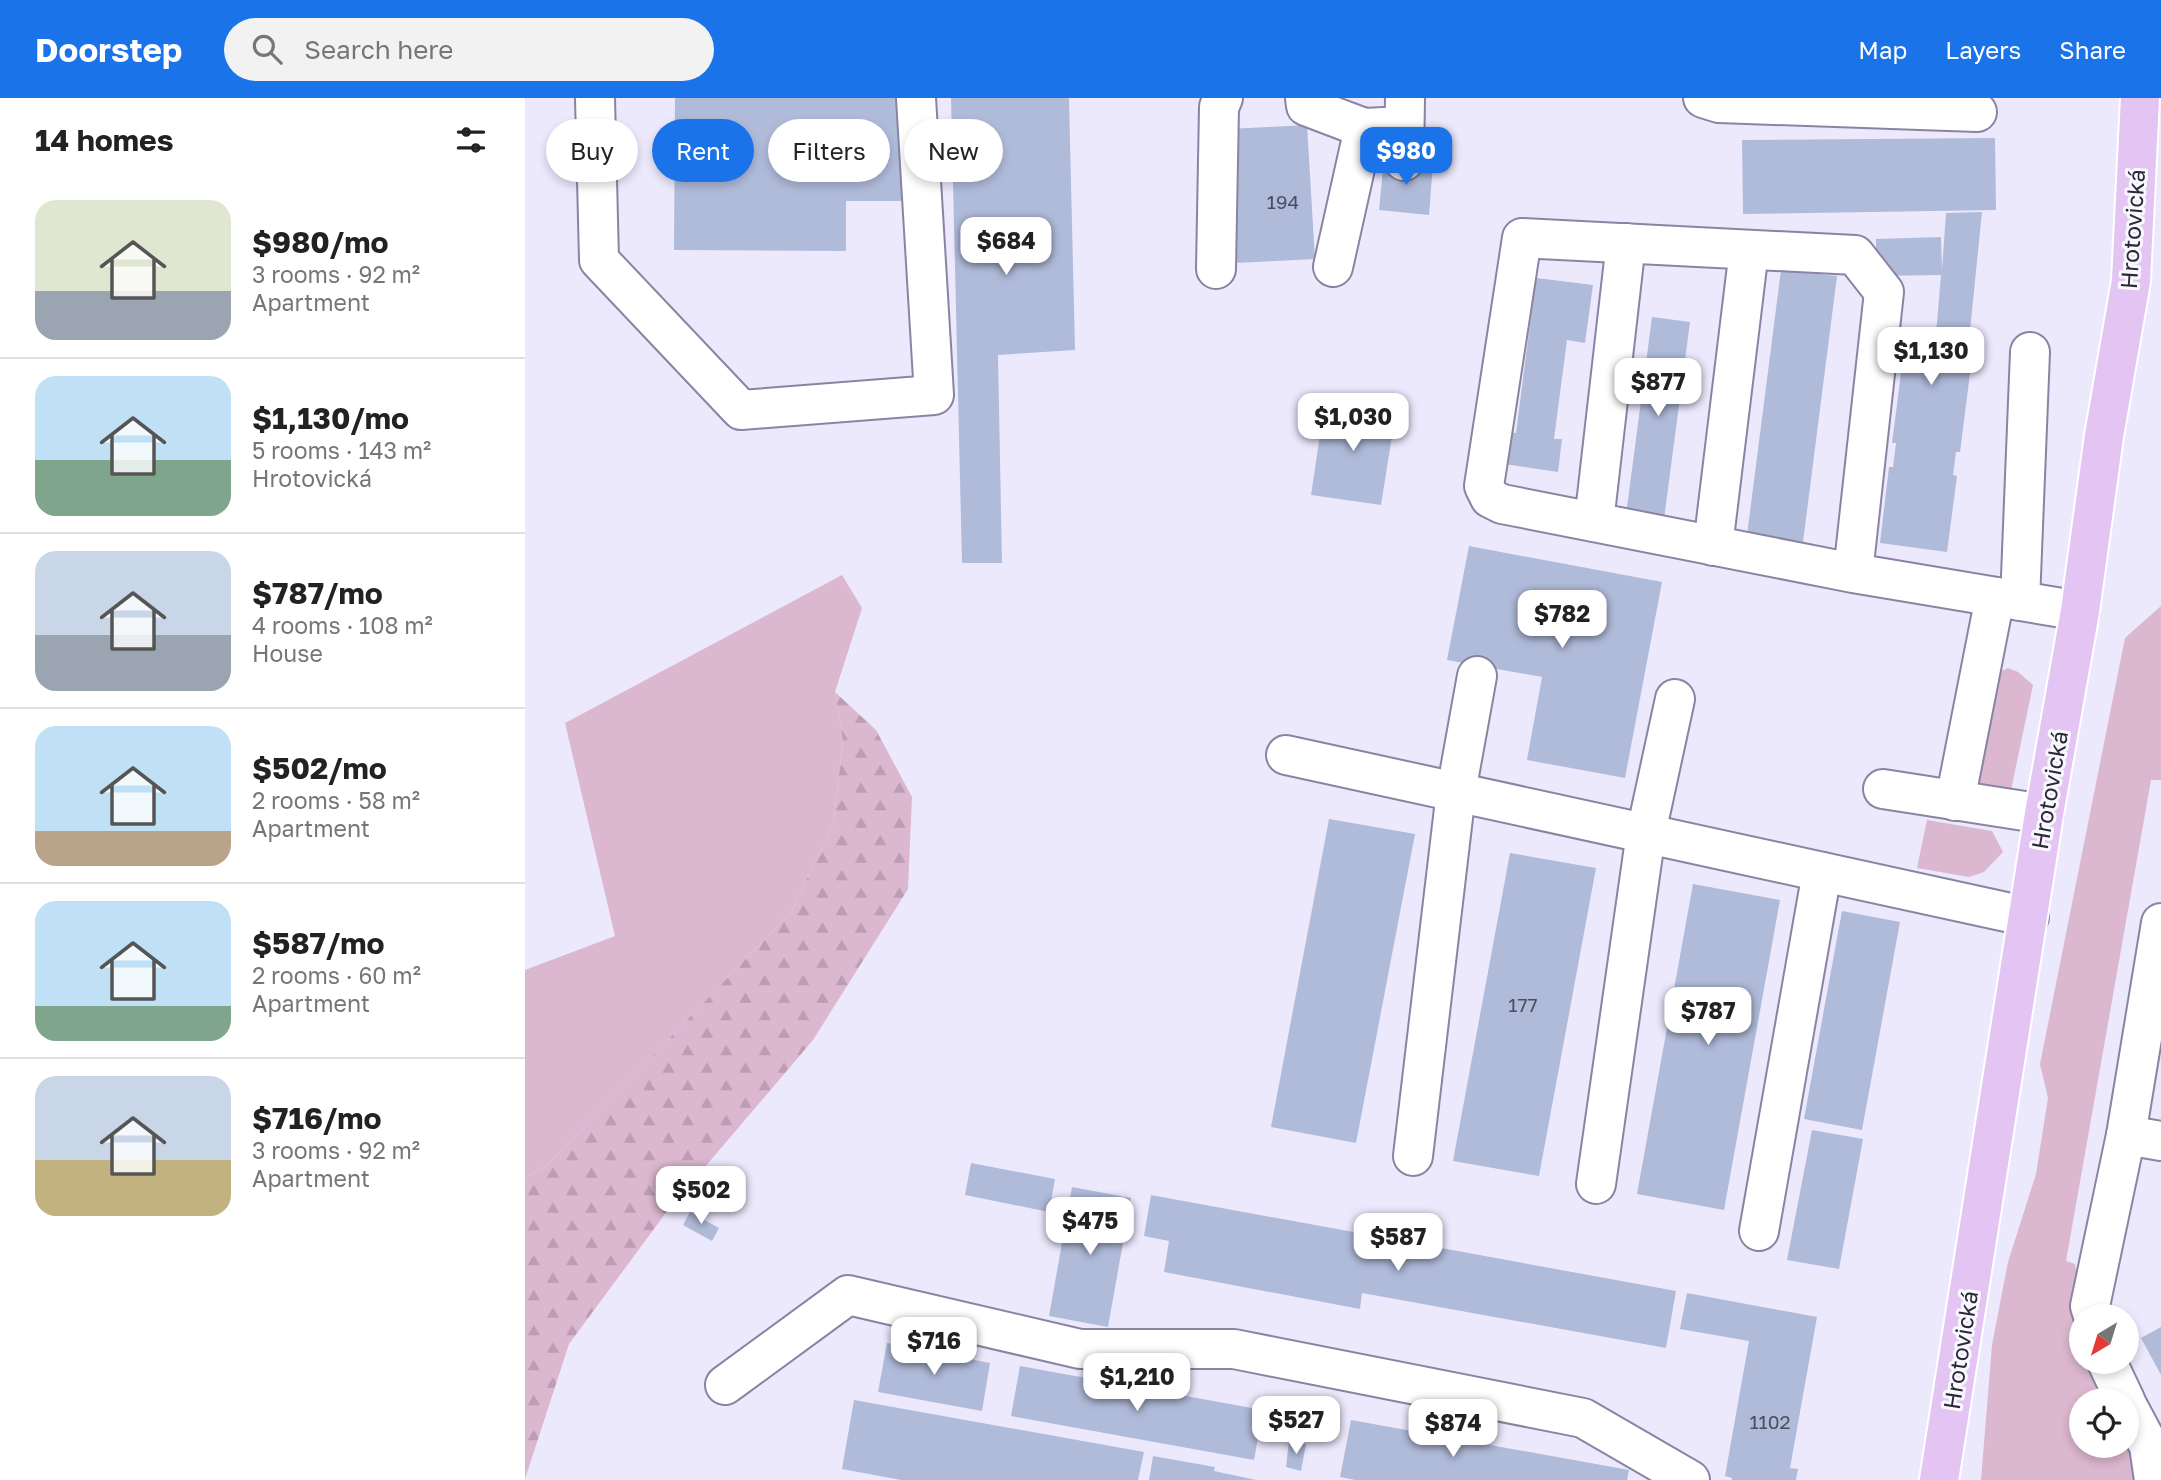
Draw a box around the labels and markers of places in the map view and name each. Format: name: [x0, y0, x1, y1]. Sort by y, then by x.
pin: $980: [1365, 127, 1447, 187]
pin: $684: [965, 218, 1047, 277]
pin: $1,130: [1874, 328, 1988, 387]
pin: $877: [1617, 358, 1699, 418]
pin: $1,030: [1296, 394, 1410, 453]
pin: $782: [1521, 590, 1603, 650]
pin: $787: [1667, 988, 1749, 1047]
pin: $502: [660, 1166, 742, 1226]
pin: $475: [1049, 1198, 1131, 1257]
pin: $587: [1357, 1214, 1439, 1273]
pin: $716: [893, 1318, 975, 1377]
pin: $1,210: [1080, 1354, 1194, 1413]
pin: $527: [1255, 1396, 1337, 1456]
pin: $874: [1412, 1400, 1494, 1459]

